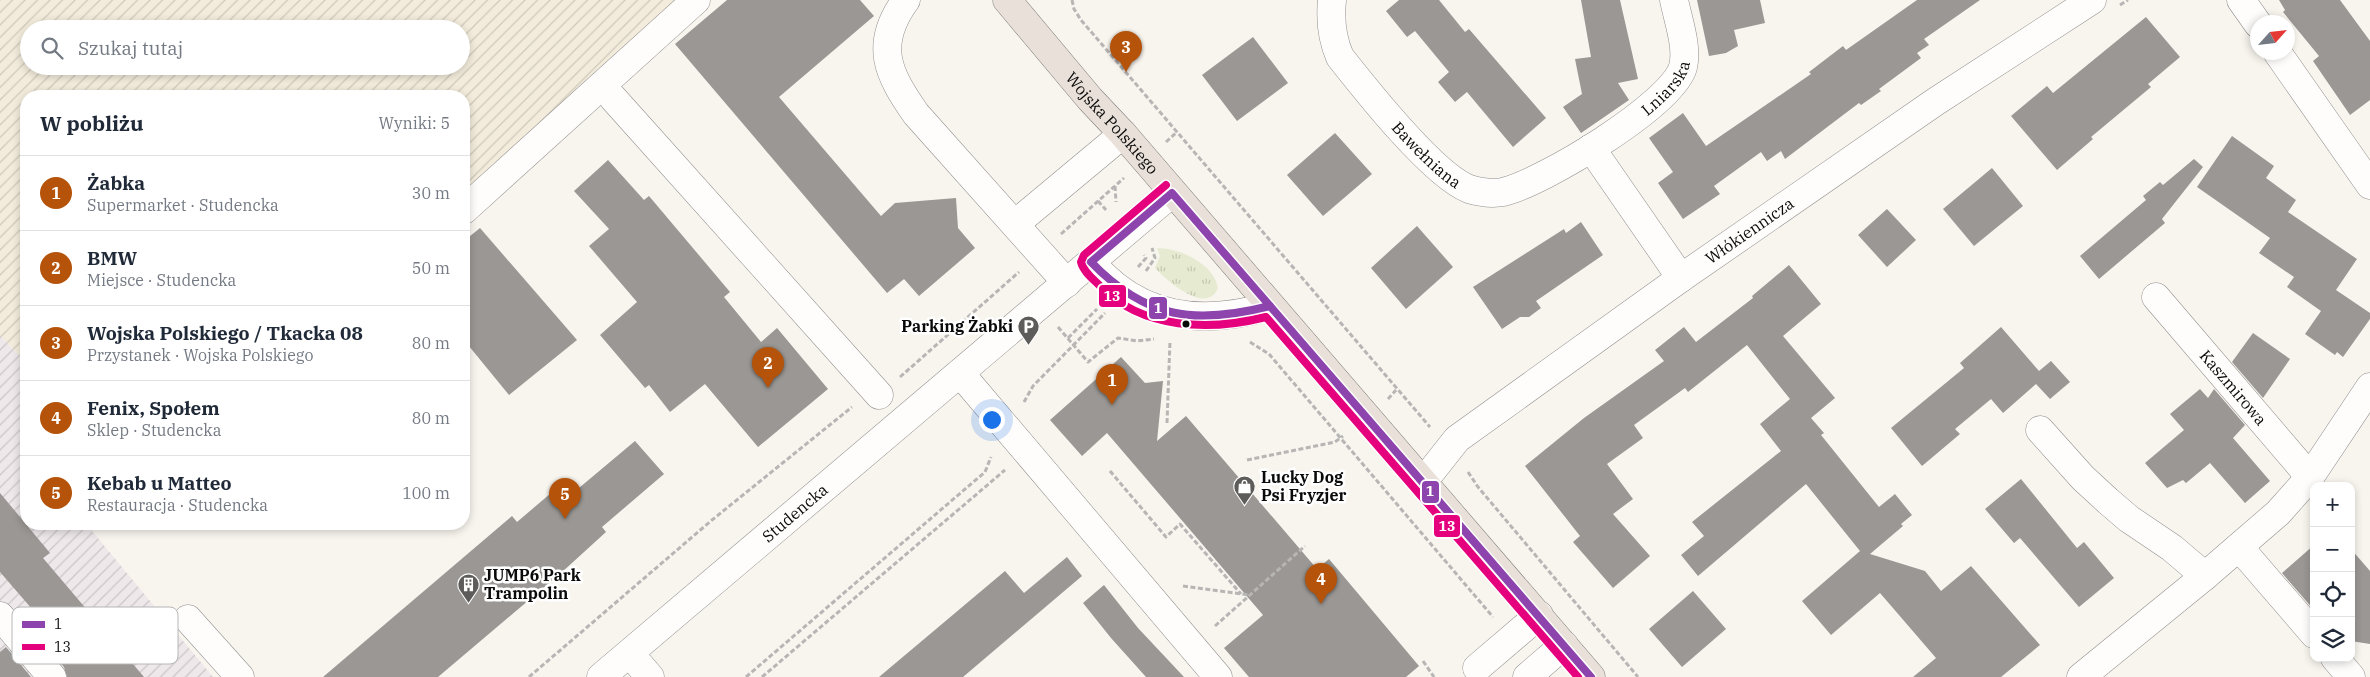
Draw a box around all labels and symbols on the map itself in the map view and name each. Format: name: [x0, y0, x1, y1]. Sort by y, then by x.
north arrow: [2250, 15, 2295, 60]
pin: 3: [1110, 31, 1142, 72]
street label: Lniarska: [1637, 59, 1694, 119]
street label: Wojska Polskiego: [1062, 68, 1163, 178]
street label: Bawełniana: [1388, 117, 1465, 193]
street label: Włókiennicza: [1701, 193, 1798, 268]
line badge: 13: [1098, 284, 1127, 308]
text: 13: [1104, 287, 1120, 305]
line badge: 1: [1148, 296, 1168, 320]
text: 1: [1154, 299, 1162, 317]
parking icon: Parking Żabki: [1017, 314, 1041, 345]
place label: Parking Żabki: [901, 316, 1013, 336]
unlabelled marker: [1181, 319, 1191, 329]
street label: Kaszmirowa: [2196, 346, 2271, 429]
pin: 2: [752, 347, 784, 388]
pin: 1: [1096, 364, 1128, 405]
your location: [979, 407, 1005, 433]
place label: Lucky Dog Psi Fryzjer: [1261, 467, 1347, 505]
shop icon: Lucky Dog Psi Fryzjer: [1233, 474, 1257, 505]
pin: 5: [549, 478, 581, 519]
street label: Studencka: [758, 479, 832, 546]
line badge: 1: [1421, 480, 1440, 504]
text: 1: [1426, 482, 1434, 500]
line badge: 13: [1433, 514, 1461, 538]
text: 13: [1439, 517, 1455, 535]
pin: 4: [1305, 563, 1337, 604]
place label: JUMP6 Park Trampolin: [484, 565, 581, 603]
building icon: JUMP6 Park Trampolin: [456, 572, 480, 603]
legend: [12, 607, 178, 664]
text: 1: [54, 615, 62, 633]
text: 13: [54, 638, 71, 656]

